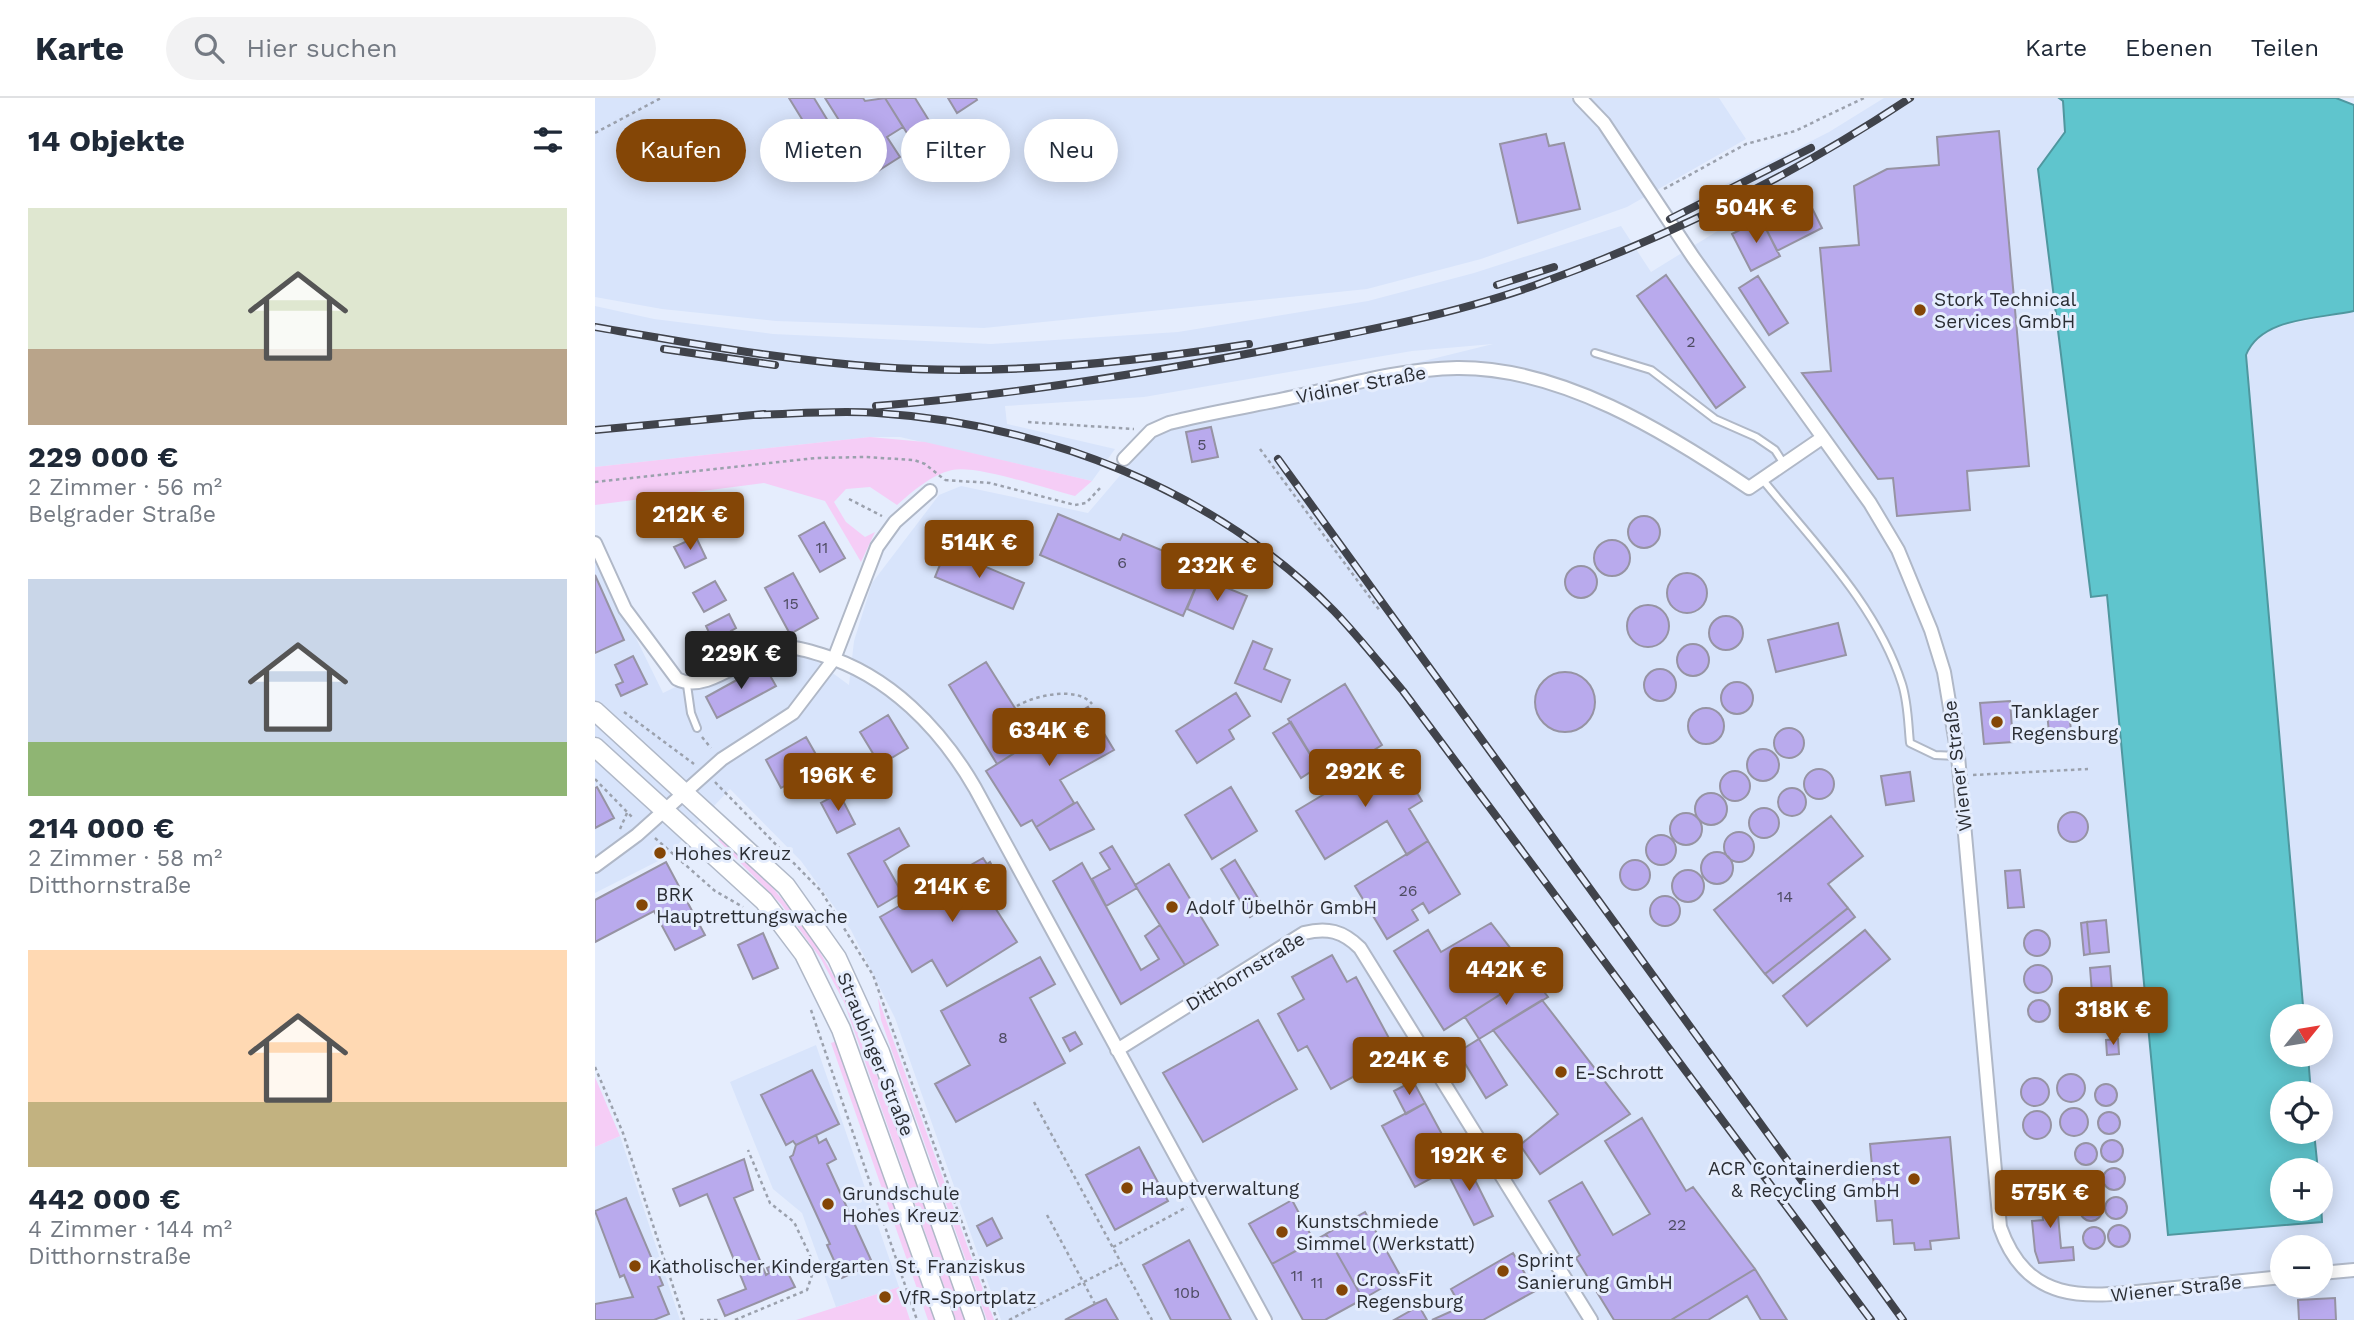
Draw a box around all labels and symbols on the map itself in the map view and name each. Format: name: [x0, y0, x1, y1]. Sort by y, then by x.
pin: 504K €: [1699, 186, 1813, 245]
place label: Stork Technical Services GmbH: [1934, 288, 2077, 333]
marker: Stork Technical Services GmbH: [1912, 302, 1928, 318]
house number: 2: [1686, 332, 1696, 351]
street label: Vidiner Straße: [1294, 361, 1428, 408]
house number: 5: [1197, 435, 1207, 454]
pin: 212K €: [633, 492, 747, 552]
pin: 514K €: [922, 520, 1036, 580]
house number: 11: [816, 538, 828, 557]
pin: 232K €: [1160, 544, 1274, 603]
house number: 6: [1117, 553, 1127, 572]
house number: 15: [783, 594, 799, 613]
pin: 229K €: [684, 632, 798, 691]
street label: Wiener Straße: [1938, 699, 1977, 833]
place label: Tanklager Regensburg: [2011, 700, 2119, 745]
pin: 634K €: [992, 708, 1106, 768]
marker: Tanklager Regensburg: [1989, 714, 2005, 730]
pin: 292K €: [1308, 750, 1422, 809]
pin: 196K €: [781, 754, 895, 813]
place label: Hohes Kreuz: [674, 842, 791, 865]
marker: Hohes Kreuz: [652, 845, 668, 861]
pin: 214K €: [895, 864, 1009, 924]
house number: 26: [1398, 881, 1418, 900]
place label: BRK Hauptrettungswache: [656, 883, 848, 928]
house number: 14: [1777, 887, 1793, 906]
place label: Adolf Übelhör GmbH: [1186, 896, 1377, 919]
marker: BRK Hauptrettungswache: [634, 897, 650, 913]
marker: Adolf Übelhör GmbH: [1164, 899, 1180, 915]
street label: Ditthornstraße: [1181, 927, 1309, 1016]
pin: 442K €: [1449, 948, 1563, 1007]
street label: Straubinger Straße: [832, 969, 919, 1140]
pin: 318K €: [2056, 988, 2170, 1047]
north arrow: [2270, 1004, 2333, 1068]
house number: 8: [998, 1028, 1008, 1047]
pin: 224K €: [1352, 1038, 1466, 1097]
place label: E-Schrott: [1575, 1061, 1663, 1084]
marker: E-Schrott: [1553, 1064, 1569, 1080]
pin: 192K €: [1412, 1134, 1526, 1193]
place label: ACR Containerdienst & Recycling GmbH: [1708, 1157, 1900, 1202]
pin: 575K €: [1993, 1170, 2107, 1230]
marker: ACR Containerdienst & Recycling GmbH: [1906, 1171, 1922, 1187]
place label: Hauptverwaltung: [1141, 1177, 1300, 1200]
marker: Hauptverwaltung: [1119, 1180, 1135, 1196]
place label: Grundschule Hohes Kreuz: [842, 1182, 960, 1227]
marker: Grundschule Hohes Kreuz: [820, 1196, 836, 1212]
place label: Kunstschmiede Simmel (Werkstatt): [1296, 1210, 1475, 1255]
house number: 22: [1668, 1215, 1686, 1234]
marker: Kunstschmiede Simmel (Werkstatt): [1274, 1224, 1290, 1240]
place label: Sprint Sanierung GmbH: [1517, 1249, 1673, 1294]
place label: Katholischer Kindergarten St. Franziskus: [649, 1255, 1026, 1278]
marker: Katholischer Kindergarten St. Franziskus: [627, 1258, 643, 1274]
marker: Sprint Sanierung GmbH: [1495, 1263, 1511, 1279]
house number: 11: [1291, 1266, 1303, 1285]
place label: CrossFit Regensburg: [1356, 1268, 1464, 1313]
street label: Wiener Straße: [2109, 1270, 2243, 1307]
house number: 11: [1311, 1273, 1323, 1292]
marker: CrossFit Regensburg: [1334, 1282, 1350, 1298]
house number: 10b: [1174, 1283, 1200, 1302]
place label: VfR-Sportplatz: [899, 1286, 1036, 1309]
marker: VfR-Sportplatz: [877, 1289, 893, 1305]

